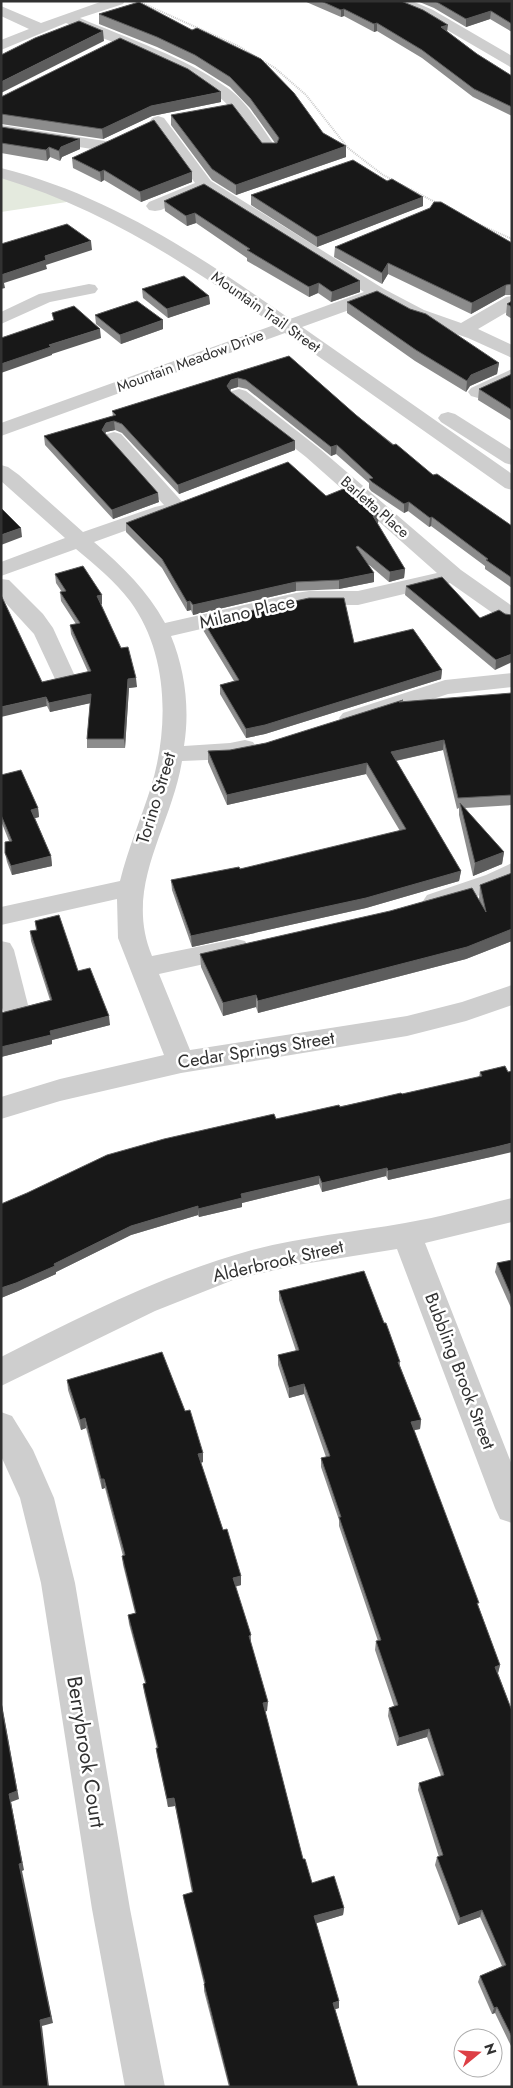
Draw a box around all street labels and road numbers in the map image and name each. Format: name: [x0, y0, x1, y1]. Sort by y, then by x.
street label: Mountain Trail Street: [207, 266, 325, 358]
street label: Mountain Meadow Drive: [113, 324, 267, 398]
street label: Barletta Place: [336, 471, 414, 543]
street label: Milano Place: [197, 588, 297, 636]
street label: Torino Street: [130, 748, 182, 847]
street label: Cedar Springs Street: [176, 1025, 337, 1075]
street label: Alderbrook Street: [210, 1233, 347, 1289]
street label: Bubbling Brook Street: [418, 1289, 502, 1454]
street label: Berrybrook Court: [59, 1674, 113, 1830]

